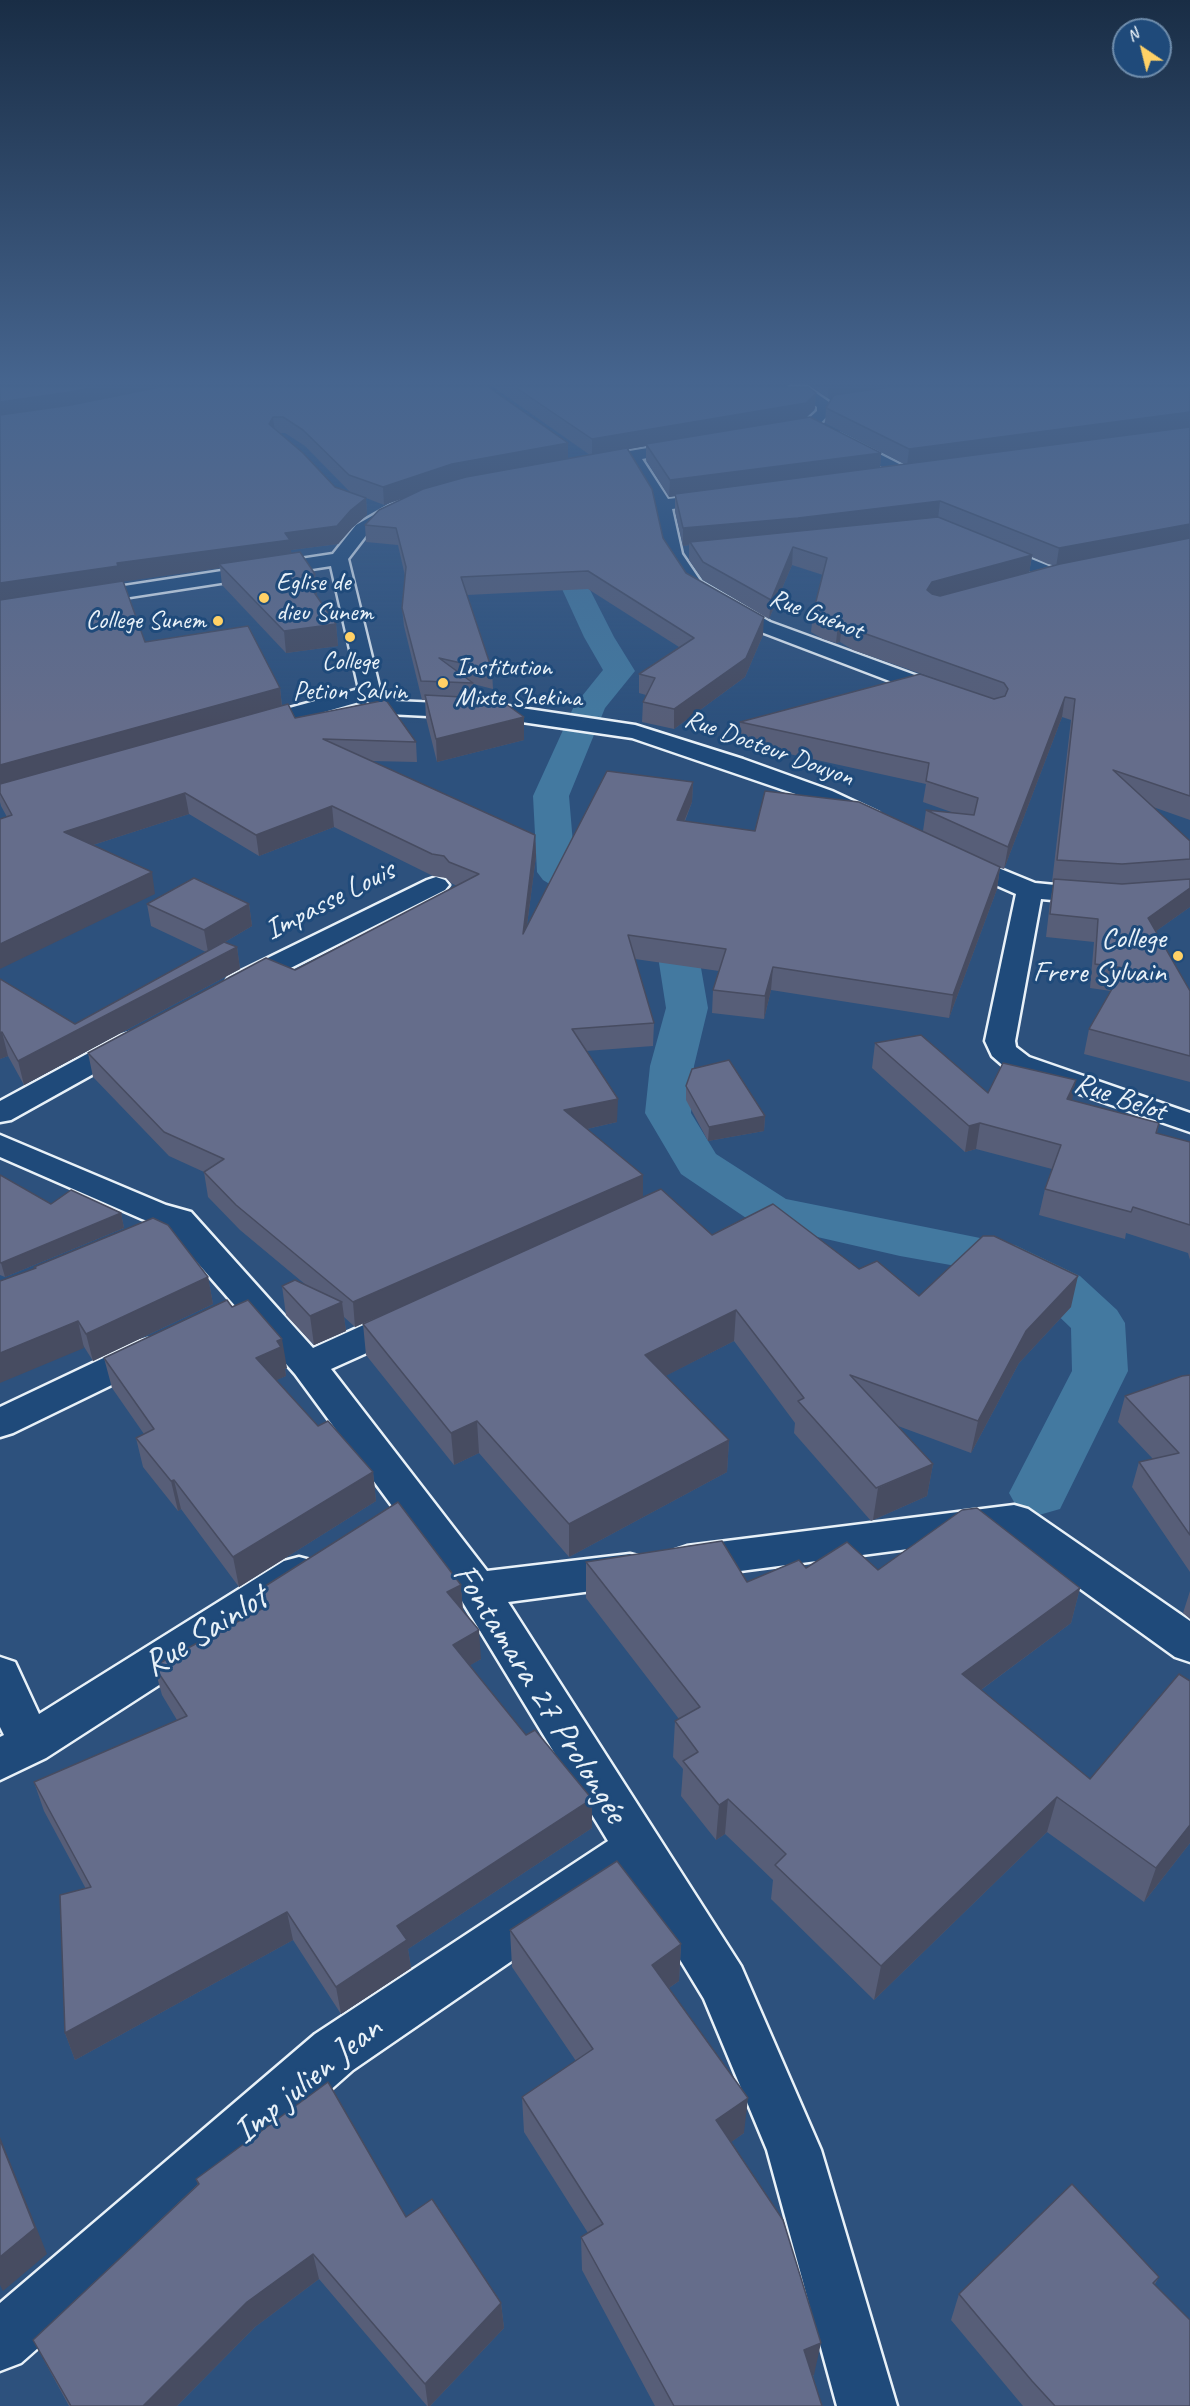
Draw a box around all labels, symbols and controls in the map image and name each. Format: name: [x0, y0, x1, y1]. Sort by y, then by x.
north arrow: [1112, 18, 1172, 78]
text: N: [1123, 24, 1143, 46]
place label: Eglise de dieu Sunem: [276, 567, 373, 628]
street label: Rue Guénot: [765, 583, 867, 647]
marker: Eglise de dieu Sunem: [257, 591, 271, 605]
place label: College Sunem: [86, 605, 206, 637]
marker: College Sunem: [211, 614, 225, 628]
marker: College Petion Salvin: [343, 630, 357, 644]
place label: College Petion Salvin: [293, 646, 407, 708]
place label: Institution Mixte Shekina: [455, 652, 581, 714]
marker: Institution Mixte Shekina: [436, 676, 450, 690]
street label: Rue Docteur Douyon: [680, 704, 858, 794]
street label: Impasse Louis: [259, 853, 401, 949]
place label: College Frere Sylvain: [1033, 921, 1166, 992]
marker: College Frere Sylvain: [1171, 949, 1185, 963]
street label: Rue Belot: [1069, 1066, 1171, 1130]
street label: Fontamara 27 Prolongée: [442, 1556, 636, 1832]
street label: Rue Sainlot: [136, 1577, 276, 1687]
street label: Imp julien Jean: [225, 2008, 391, 2154]

